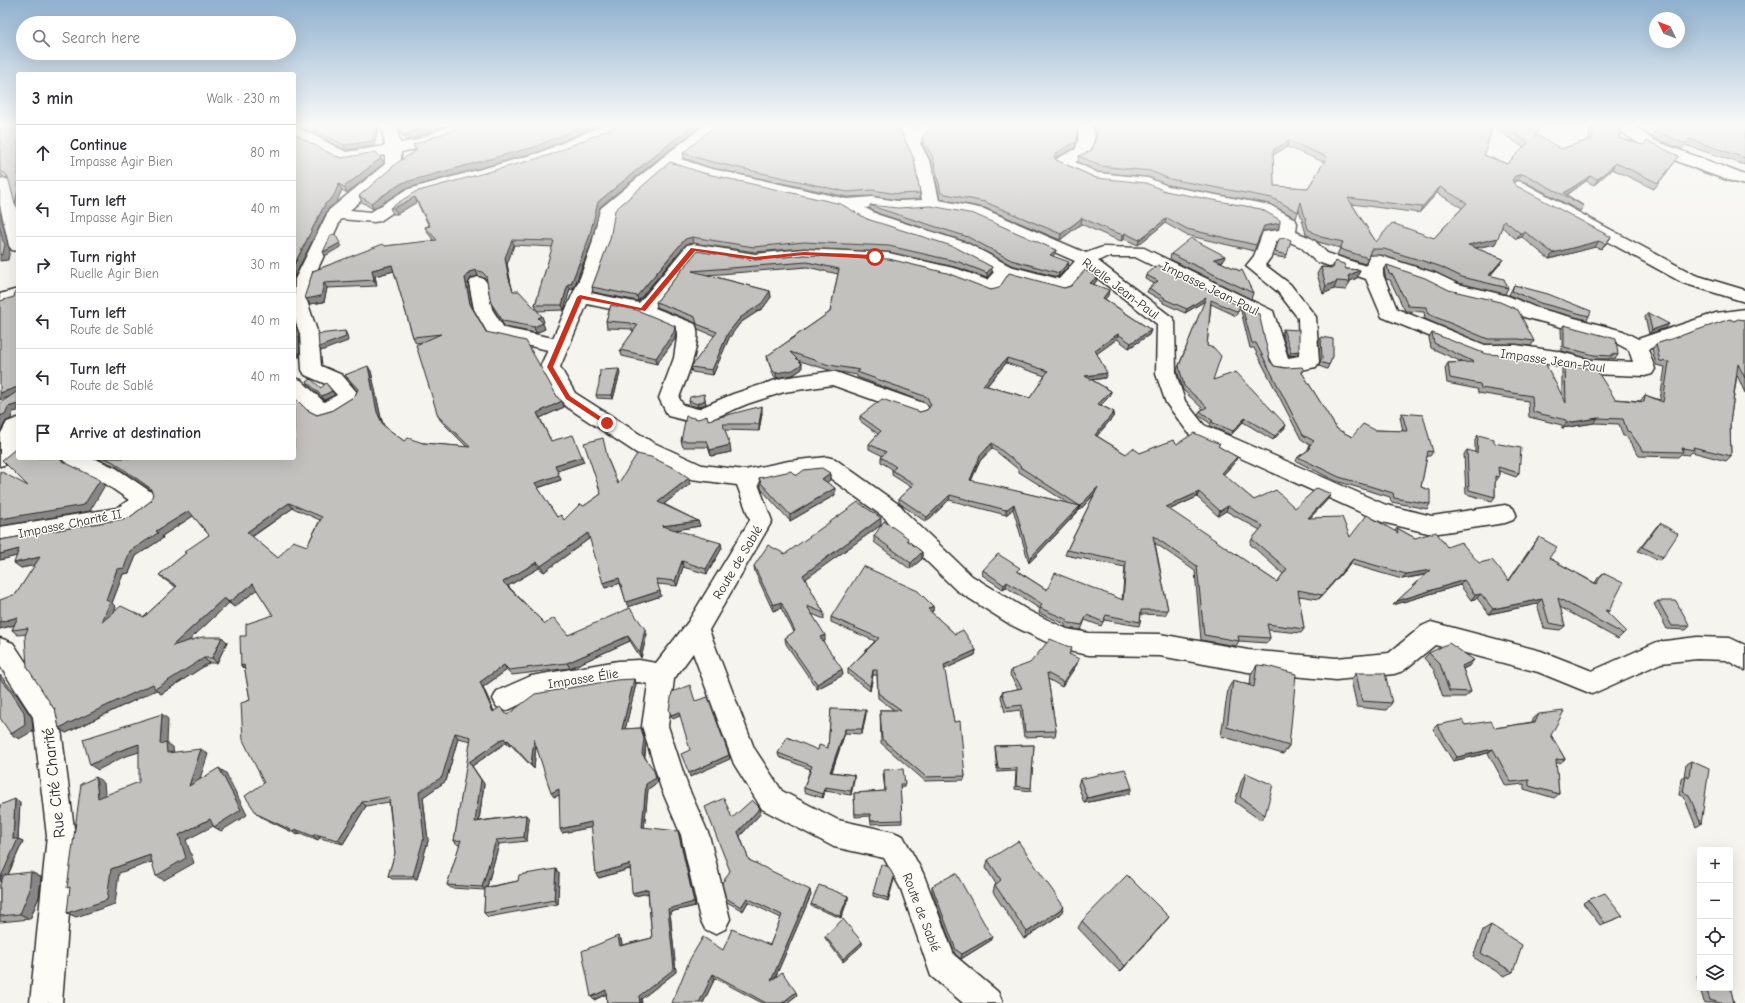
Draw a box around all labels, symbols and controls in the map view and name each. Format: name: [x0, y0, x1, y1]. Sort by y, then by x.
north arrow: [1649, 12, 1685, 48]
search box: [16, 16, 296, 60]
icon: search: [30, 27, 52, 49]
text: Search here: [62, 29, 140, 47]
text: 3 min: [32, 89, 73, 108]
text: Walk · 230 m: [206, 91, 280, 106]
text: Continue: [70, 136, 127, 154]
icon: ahead: [32, 142, 54, 164]
text: 80 m: [250, 145, 280, 160]
text: Impasse Agir Bien: [70, 154, 173, 169]
text: Turn left: [70, 192, 126, 210]
icon: left: [32, 198, 54, 220]
text: 40 m: [251, 201, 280, 216]
text: Impasse Agir Bien: [70, 210, 173, 225]
text: Turn right: [70, 248, 136, 266]
route start: [866, 248, 884, 266]
icon: right: [32, 254, 54, 276]
street label: Ruelle Jean-Paul: [1079, 255, 1162, 322]
text: 30 m: [250, 257, 280, 272]
street label: Impasse Jean-Paul: [1160, 259, 1262, 318]
text: Ruelle Agir Bien: [70, 266, 159, 281]
text: Turn left: [70, 304, 126, 322]
icon: left: [32, 310, 54, 332]
text: 40 m: [251, 313, 280, 328]
text: Route de Sablé: [70, 322, 153, 337]
street label: Impasse Jean-Paul: [1500, 346, 1606, 375]
text: Turn left: [70, 360, 126, 378]
icon: left: [32, 366, 54, 388]
text: 40 m: [251, 369, 280, 384]
text: Route de Sablé: [70, 378, 153, 393]
route end: [598, 414, 616, 432]
icon: arrive: [32, 422, 54, 444]
text: Arrive at destination: [70, 424, 201, 442]
street label: Impasse Charité II: [17, 506, 123, 541]
street label: Route de Sablé: [710, 522, 766, 602]
street label: Impasse Élie: [547, 664, 620, 691]
street label: Rue Cité Charité: [39, 727, 69, 839]
map controls: [1697, 847, 1733, 991]
button: +: [1697, 847, 1733, 883]
street label: Route de Sablé: [900, 871, 944, 954]
button: −: [1697, 883, 1733, 919]
button: locate: [1697, 919, 1733, 955]
button: layers: [1697, 955, 1733, 991]

